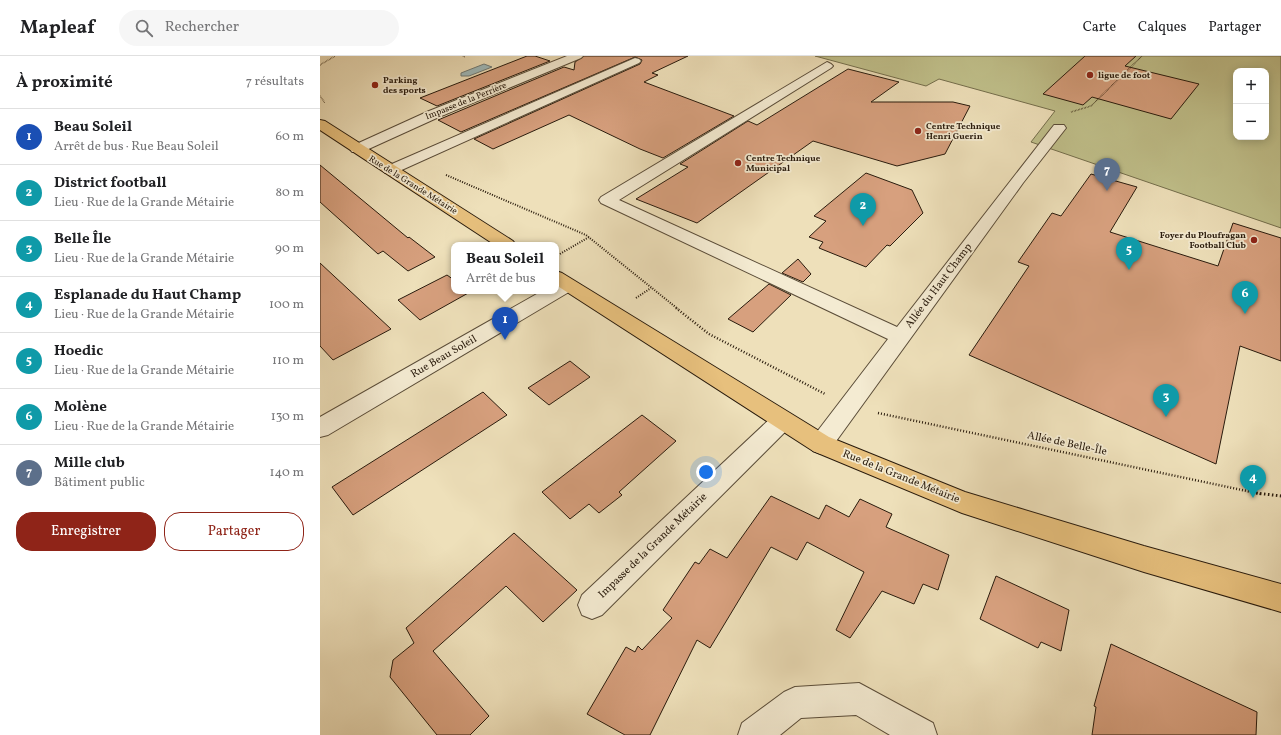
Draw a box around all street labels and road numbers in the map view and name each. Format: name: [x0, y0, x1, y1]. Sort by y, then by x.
street label: Impasse de la Perrière: [423, 79, 509, 123]
street label: Rue de la Grande Métairie: [366, 152, 460, 218]
street label: Allée du Haut Champ: [902, 240, 976, 332]
street label: Rue Beau Soleil: [408, 332, 480, 382]
street label: Allée de Belle-Île: [1026, 428, 1108, 460]
street label: Rue de la Grande Métairie: [840, 447, 962, 507]
street label: Impasse de la Grande Métairie: [595, 490, 711, 602]

